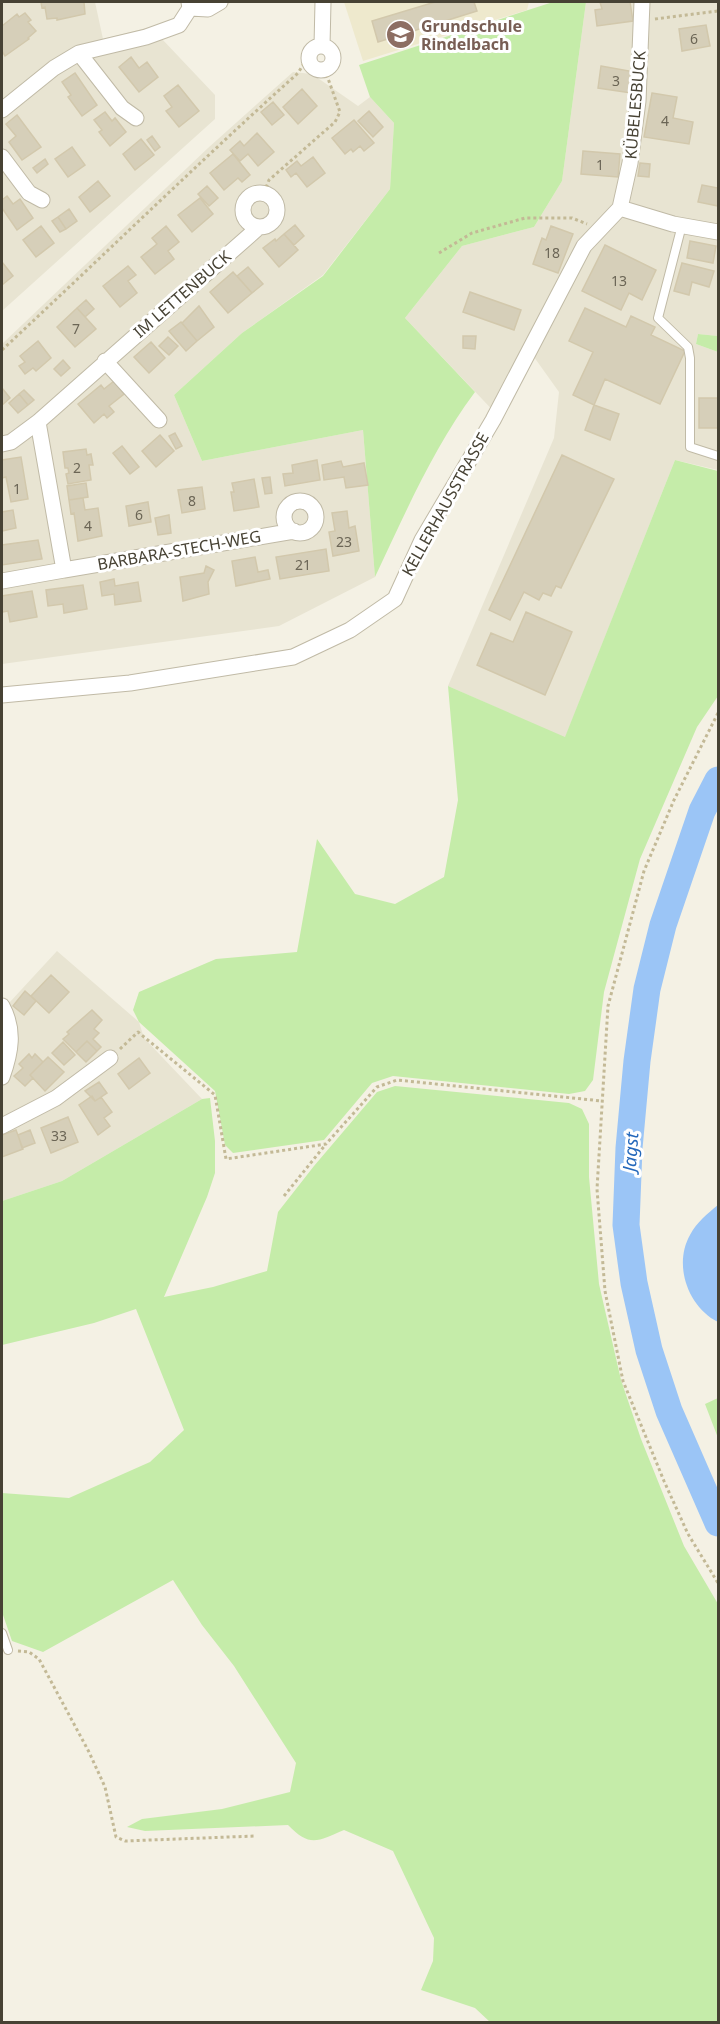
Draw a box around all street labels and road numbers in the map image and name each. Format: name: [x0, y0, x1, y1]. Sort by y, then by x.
street label: KÜBELESBUCK: [619, 50, 651, 160]
street label: IM LETTENBUCK: [128, 245, 236, 343]
street label: KELLERHAUSSTRASSE: [396, 428, 494, 580]
street label: BARBARA-STECH-WEG: [96, 525, 262, 575]

